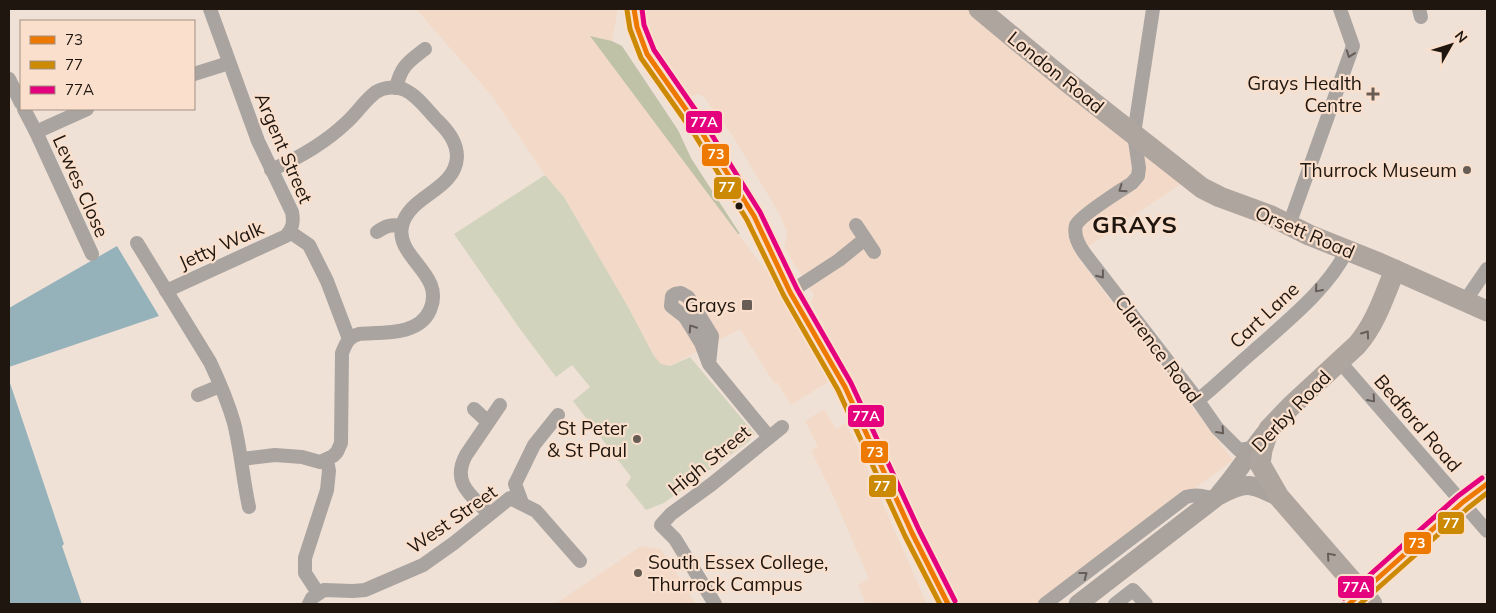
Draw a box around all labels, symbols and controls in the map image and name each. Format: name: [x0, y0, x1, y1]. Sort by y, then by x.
legend: [20, 20, 195, 110]
north arrow: [1426, 20, 1476, 70]
street label: London Road: [1003, 26, 1109, 118]
text: N: [1451, 27, 1471, 47]
text: 73: [65, 30, 83, 49]
one-way arrow: [1346, 50, 1356, 58]
text: 77: [65, 55, 83, 74]
place label: Grays Health Centre: [1247, 71, 1362, 117]
text: 77A: [65, 80, 94, 99]
marker: Grays Health Centre: [1366, 87, 1380, 101]
street label: Argent Street: [250, 89, 318, 207]
line badge: 77A: [685, 110, 723, 134]
text: 77A: [690, 113, 718, 131]
street label: Lewes Close: [48, 131, 114, 241]
line badge: 73: [701, 143, 730, 167]
text: 73: [708, 145, 724, 163]
place label: Thurrock Museum: [1300, 158, 1457, 182]
marker: Thurrock Museum: [1461, 164, 1473, 176]
line badge: 77: [713, 176, 742, 200]
text: 77: [719, 178, 735, 196]
one-way arrow: [1118, 183, 1128, 192]
street label: Orsett Road: [1252, 200, 1358, 264]
unlabelled marker: [734, 201, 744, 211]
district label: GRAYS: [1092, 209, 1178, 239]
street label: Jetty Walk: [175, 216, 267, 274]
one-way arrow: [1095, 269, 1104, 278]
street label: Cart Lane: [1224, 277, 1304, 353]
one-way arrow: [1315, 284, 1324, 293]
street label: Clarence Road: [1110, 291, 1206, 407]
place label: Grays: [685, 293, 736, 317]
marker: Grays: [740, 298, 754, 312]
one-way arrow: [688, 324, 698, 333]
one-way arrow: [1360, 330, 1369, 340]
street label: Derby Road: [1246, 365, 1336, 457]
street label: Bedford Road: [1369, 369, 1467, 477]
one-way arrow: [1366, 393, 1375, 402]
line badge: 77A: [847, 404, 885, 428]
text: 77A: [852, 407, 880, 425]
place label: St Peter & St Paul: [547, 416, 627, 462]
street label: High Street: [663, 419, 755, 501]
one-way arrow: [1215, 426, 1224, 435]
marker: St Peter & St Paul: [631, 433, 643, 445]
line badge: 73: [860, 440, 889, 464]
text: 73: [867, 443, 883, 461]
line badge: 77: [868, 474, 897, 498]
text: 77: [874, 477, 890, 495]
street label: West Street: [403, 479, 502, 559]
line badge: 77: [1437, 511, 1465, 535]
text: 77: [1443, 514, 1459, 532]
line badge: 73: [1403, 531, 1432, 555]
text: 73: [1409, 534, 1425, 552]
place label: South Essex College, Thurrock Campus: [648, 550, 828, 596]
one-way arrow: [1327, 553, 1336, 562]
marker: South Essex College, Thurrock Campus: [632, 567, 644, 579]
one-way arrow: [1078, 572, 1087, 580]
line badge: 77A: [1337, 575, 1375, 599]
text: 77A: [1342, 578, 1370, 596]

